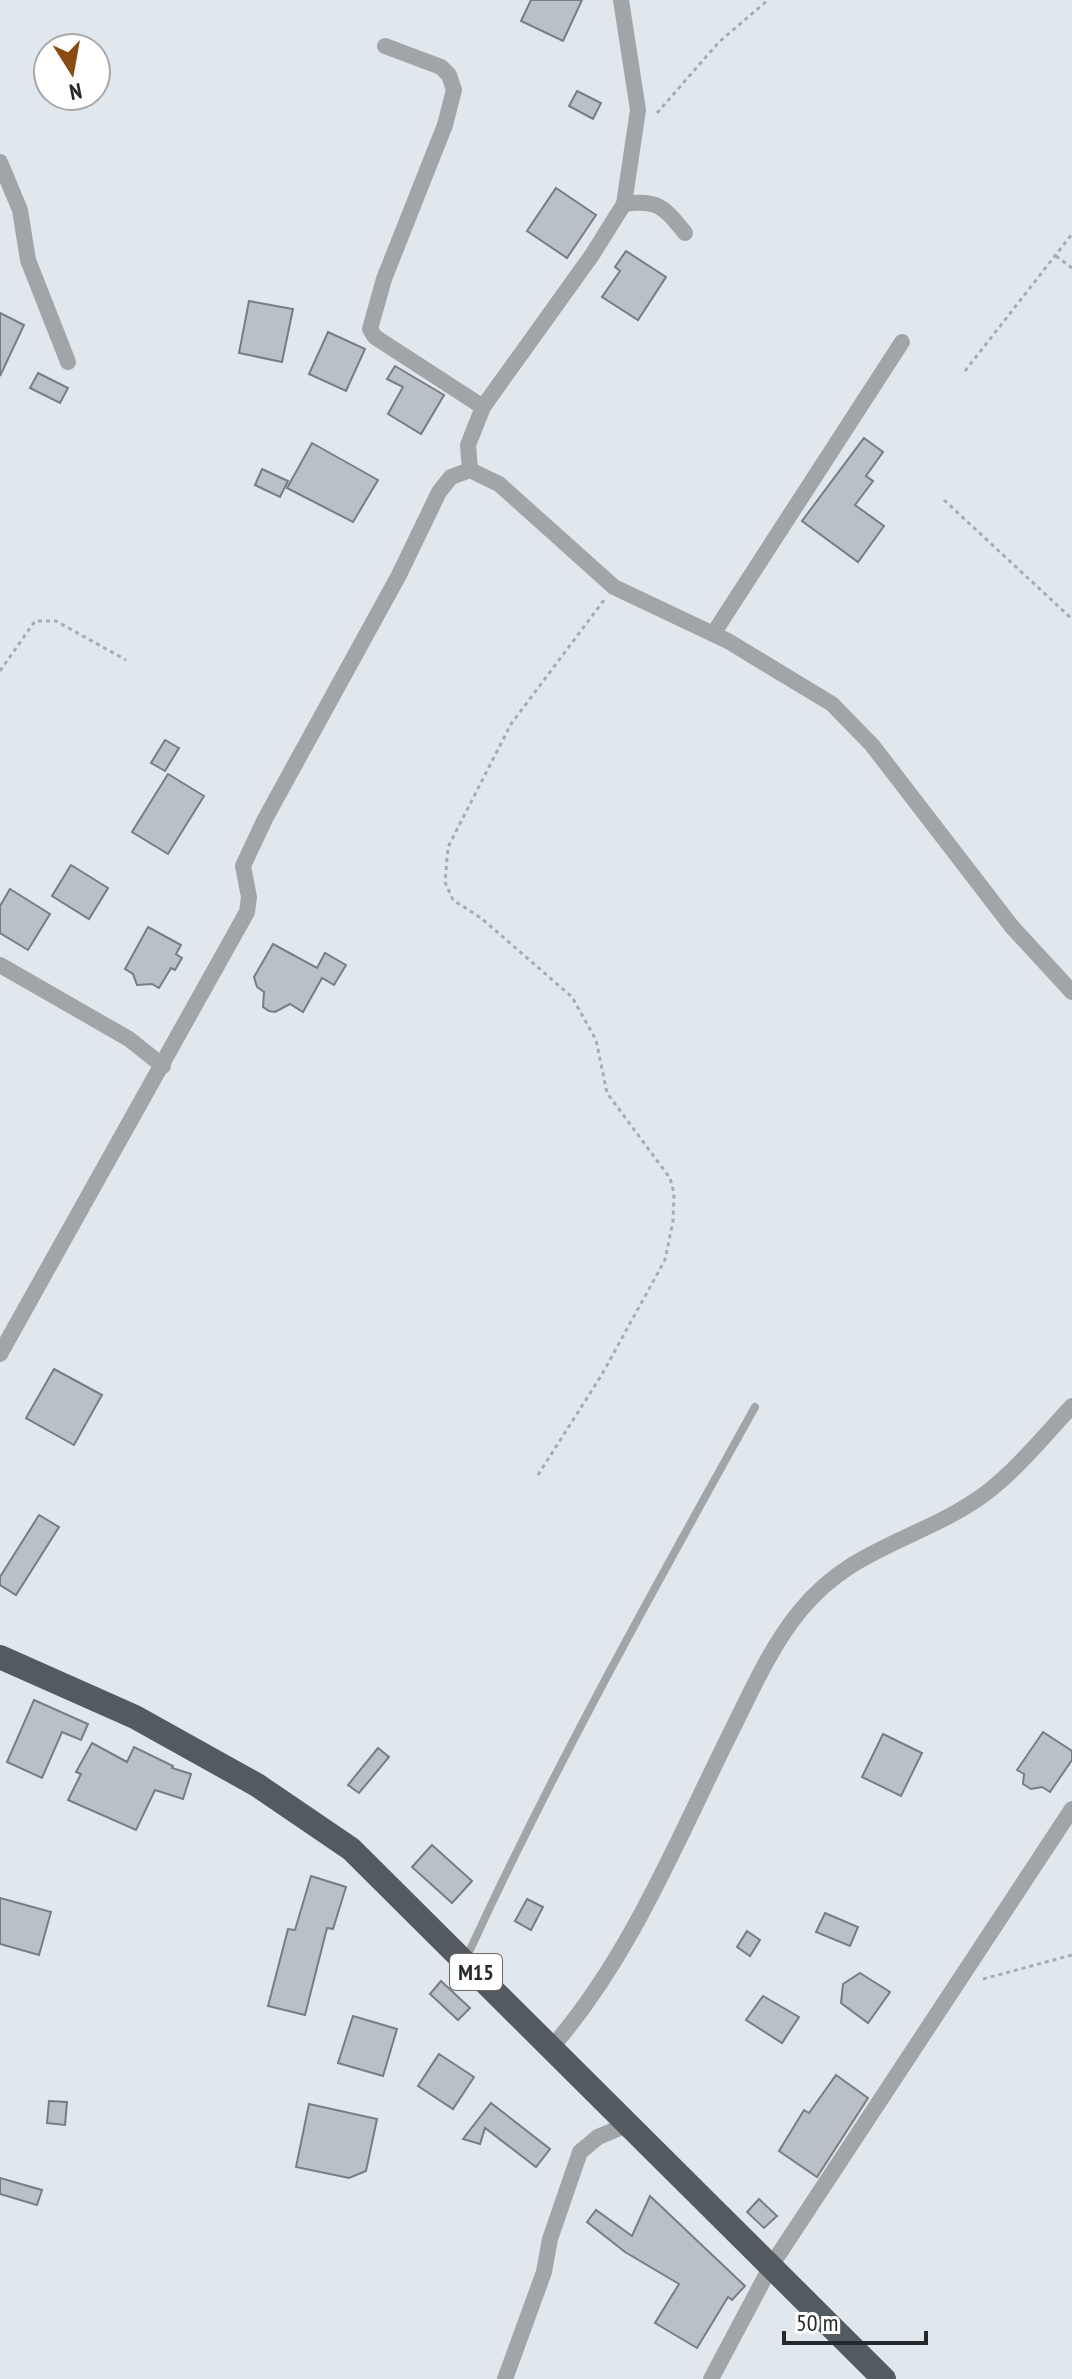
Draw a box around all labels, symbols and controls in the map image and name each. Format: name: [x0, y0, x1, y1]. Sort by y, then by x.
north arrow: [32, 32, 112, 112]
text: N: [67, 77, 84, 107]
road number: M15: [450, 1954, 502, 1990]
scale bar: [784, 2295, 926, 2345]
text: 50 m: [796, 2307, 838, 2338]

